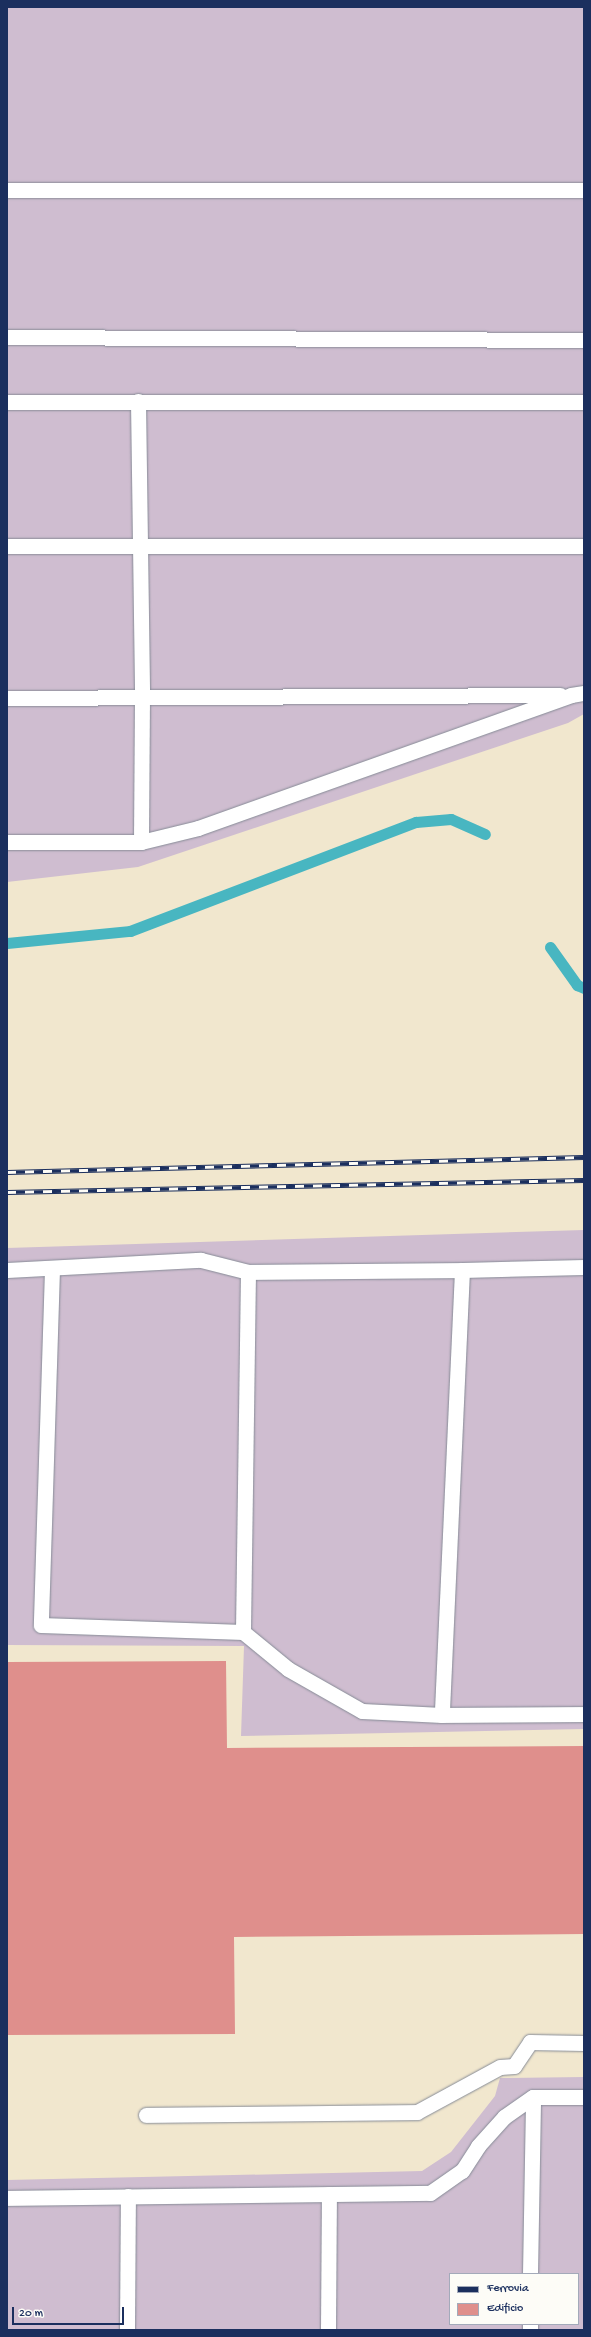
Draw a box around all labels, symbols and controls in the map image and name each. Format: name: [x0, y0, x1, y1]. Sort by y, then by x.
legend: [449, 2273, 579, 2325]
text: Ferrovia: [487, 2282, 529, 2296]
scale bar: [14, 2299, 126, 2325]
text: Edificio: [487, 2302, 523, 2316]
text: 20 m: [19, 2307, 43, 2321]

